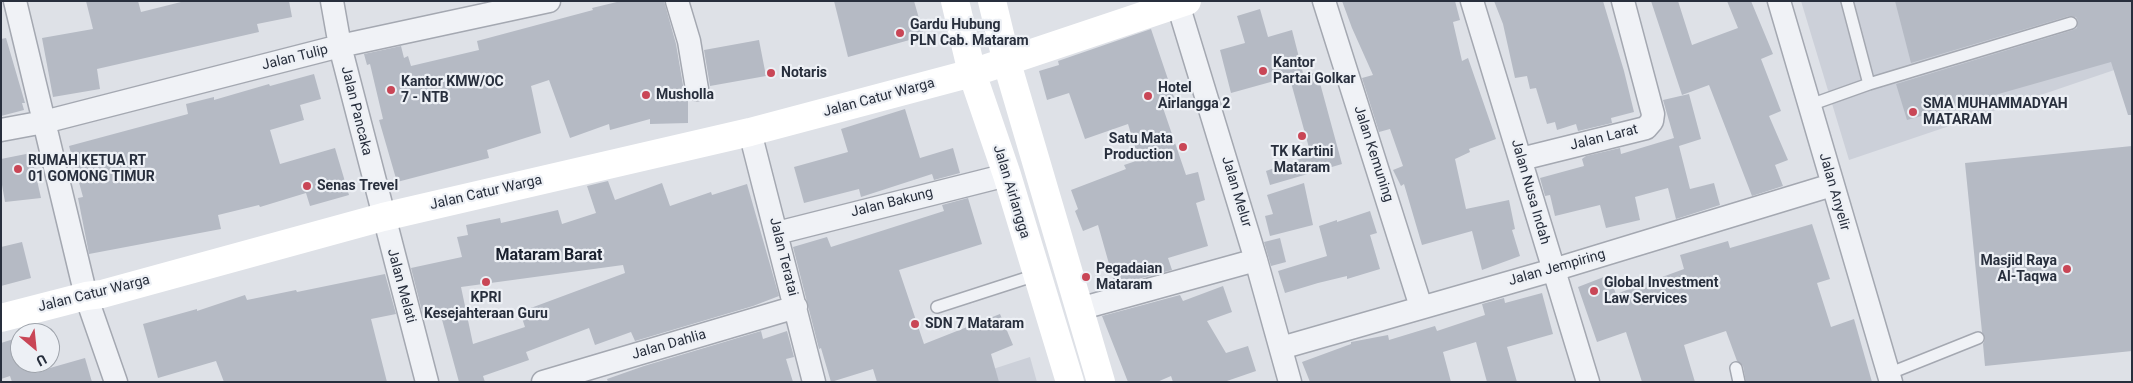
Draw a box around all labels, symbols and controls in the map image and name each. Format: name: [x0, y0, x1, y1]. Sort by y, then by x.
place label: Gardu Hubung PLN Cab. Mataram: [910, 17, 1029, 49]
marker: Gardu Hubung PLN Cab. Mataram: [894, 27, 906, 39]
street label: Jalan Tulip: [260, 42, 330, 74]
place label: Kantor Partai Golkar: [1273, 55, 1356, 88]
street label: Jalan Pancaka: [337, 65, 375, 157]
place label: Notaris: [781, 65, 827, 81]
marker: Kantor Partai Golkar: [1257, 65, 1269, 77]
marker: Notaris: [765, 67, 777, 79]
place label: Kantor KMW/OC 7 - NTB: [401, 74, 504, 106]
street label: Jalan Catur Warga: [821, 75, 937, 121]
place label: Hotel Airlangga 2: [1158, 80, 1230, 112]
marker: Kantor KMW/OC 7 - NTB: [385, 84, 397, 96]
place label: Musholla: [656, 87, 714, 103]
marker: Musholla: [640, 89, 652, 101]
marker: Hotel Airlangga 2: [1142, 90, 1154, 102]
place label: SMA MUHAMMADYAH MATARAM: [1923, 96, 2068, 128]
street label: Jalan Kemuning: [1350, 104, 1396, 204]
marker: SMA MUHAMMADYAH MATARAM: [1907, 106, 1919, 118]
street label: Jalan Larat: [1568, 121, 1640, 155]
marker: TK Kartini Mataram: [1296, 130, 1308, 142]
place label: Satu Mata Production: [1104, 131, 1173, 164]
street label: Jalan Nusa Indah: [1507, 138, 1553, 246]
marker: Satu Mata Production: [1177, 141, 1189, 153]
street label: Jalan Airlangga: [989, 143, 1033, 241]
place label: TK Kartini Mataram: [1271, 144, 1333, 176]
street label: Jalan Anyelir: [1815, 151, 1853, 233]
place label: RUMAH KETUA RT 01 GOMONG TIMUR: [28, 153, 155, 186]
street label: Jalan Melur: [1217, 155, 1255, 229]
marker: RUMAH KETUA RT 01 GOMONG TIMUR: [12, 163, 24, 175]
street label: Jalan Catur Warga: [428, 172, 544, 214]
place label: Senas Trevel: [317, 178, 398, 194]
marker: Senas Trevel: [301, 180, 313, 192]
street label: Jalan Bakung: [849, 185, 935, 221]
street label: Jalan Teratai: [765, 216, 801, 298]
district label: Mataram Barat: [496, 246, 602, 266]
street label: Jalan Jempiring: [1507, 246, 1607, 290]
street label: Jalan Melati: [383, 247, 419, 325]
place label: Masjid Raya Al-Taqwa: [1981, 253, 2057, 286]
place label: Pegadaian Mataram: [1096, 261, 1162, 294]
marker: Masjid Raya Al-Taqwa: [2061, 263, 2073, 275]
marker: Pegadaian Mataram: [1080, 271, 1092, 283]
street label: Jalan Catur Warga: [36, 272, 152, 316]
place label: Global Investment Law Services: [1604, 275, 1718, 308]
marker: KPRI Kesejahteraan Guru: [480, 276, 492, 288]
marker: Global Investment Law Services: [1588, 285, 1600, 297]
place label: KPRI Kesejahteraan Guru: [424, 290, 548, 322]
place label: SDN 7 Mataram: [925, 316, 1024, 332]
marker: SDN 7 Mataram: [909, 318, 921, 330]
north arrow: [10, 323, 60, 373]
street label: Jalan Dahlia: [630, 326, 708, 364]
text: U: [34, 351, 49, 370]

